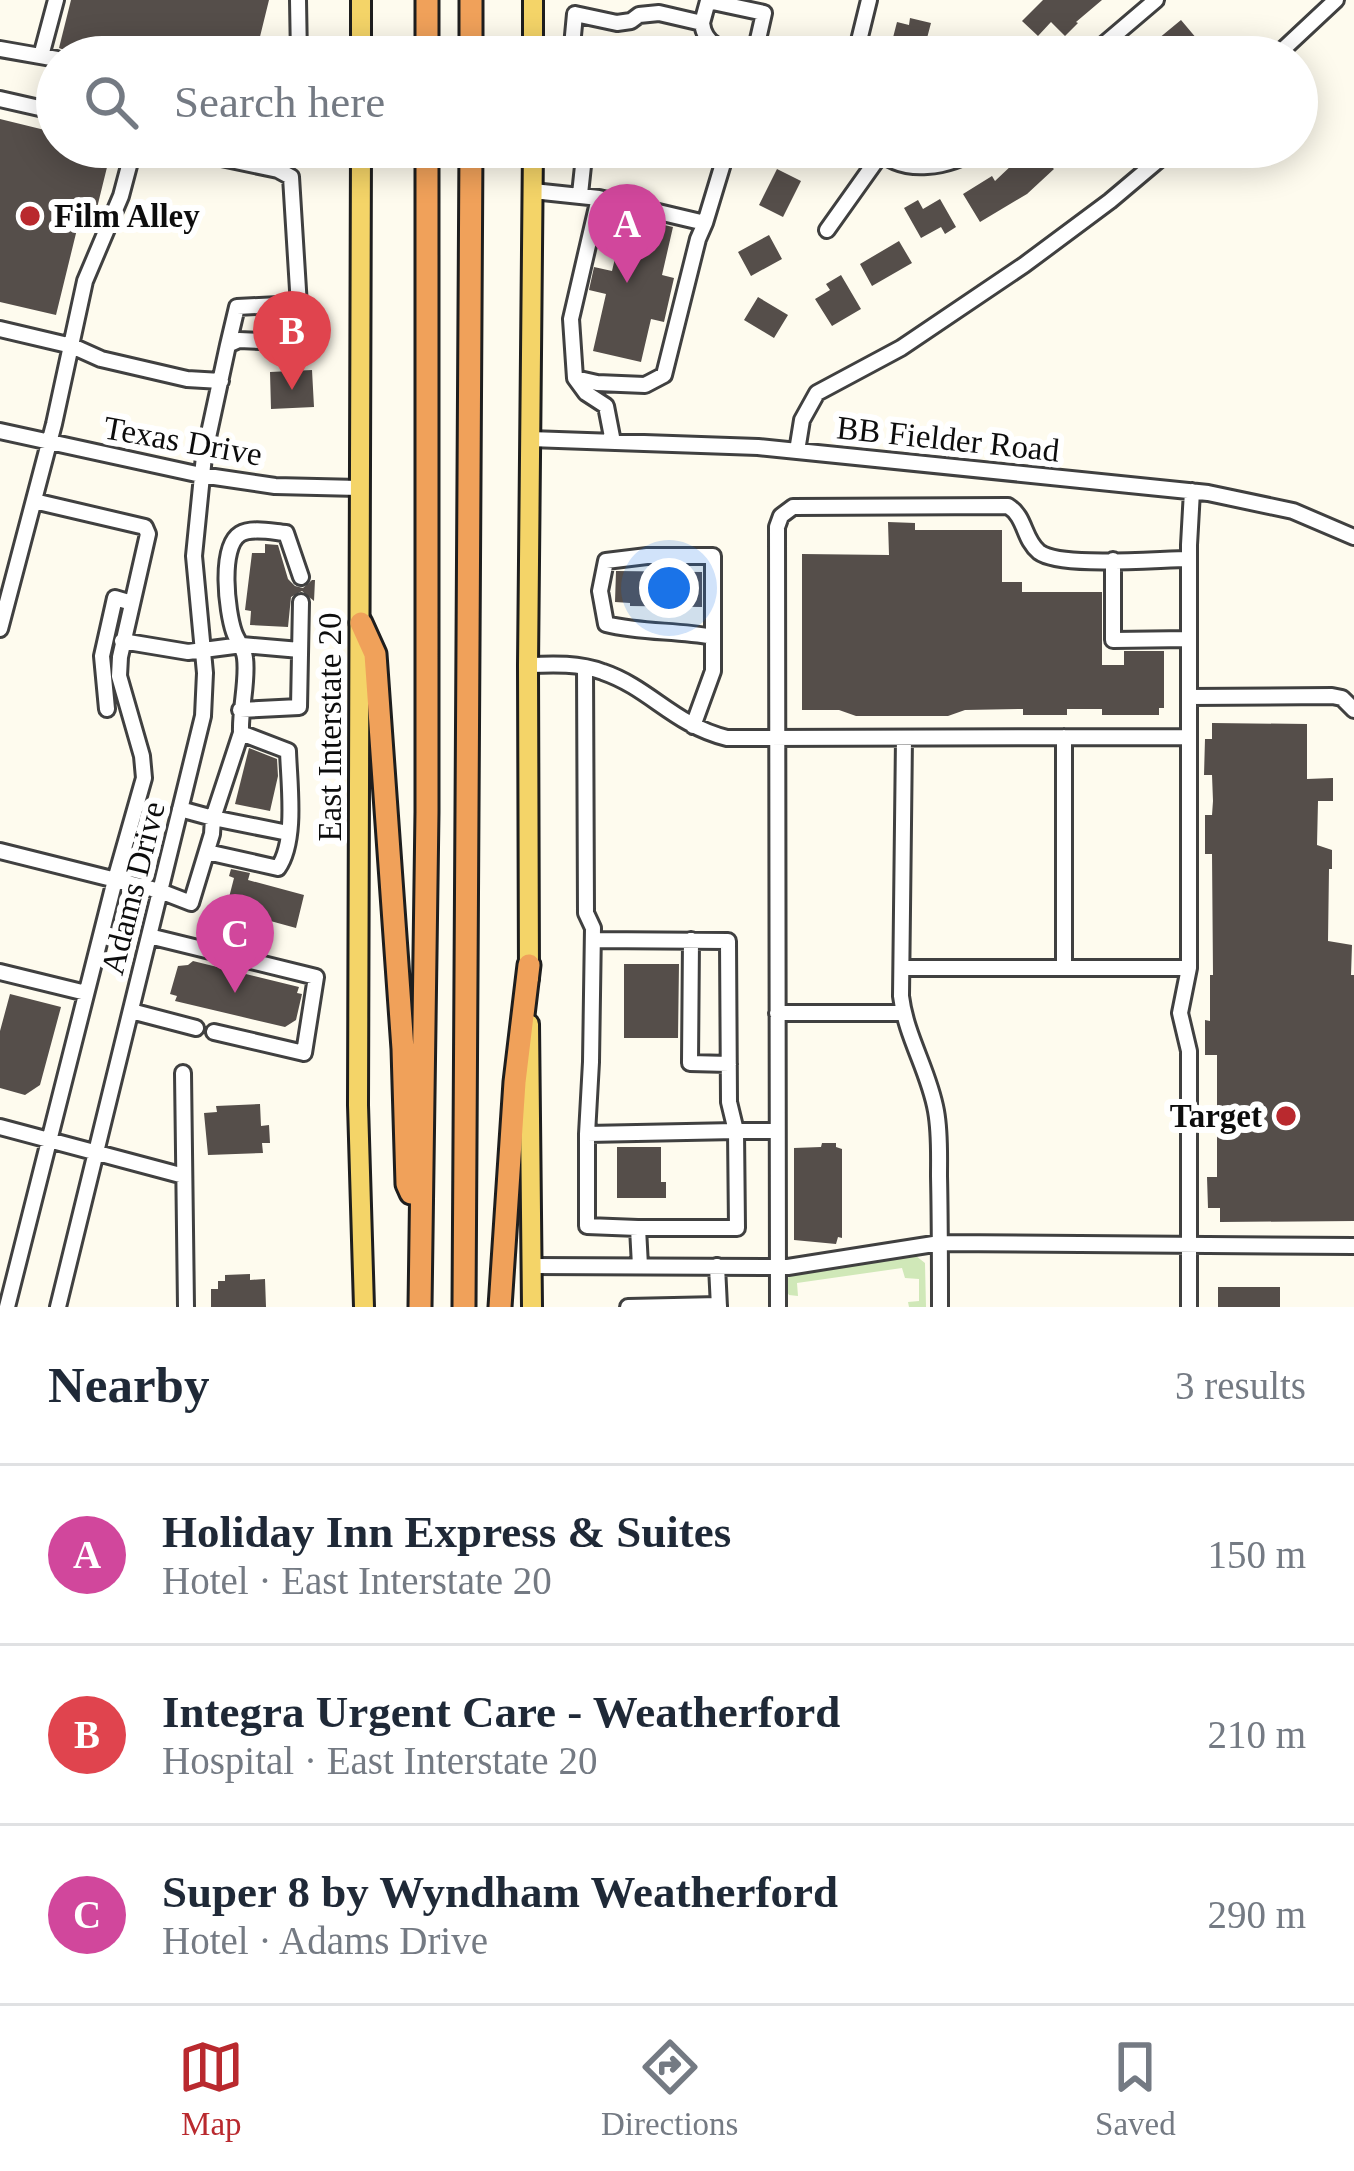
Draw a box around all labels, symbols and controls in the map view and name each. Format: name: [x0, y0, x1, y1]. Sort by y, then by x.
search box: [36, 36, 1318, 168]
icon: search: [78, 69, 144, 135]
text: Search here: [174, 77, 385, 127]
pin: A: [588, 184, 666, 283]
place label: Film Alley: [54, 198, 200, 234]
marker: Film Alley: [17, 203, 43, 229]
pin: B: [253, 291, 331, 390]
street label: Texas Drive: [101, 409, 265, 473]
street label: BB Fielder Road: [835, 409, 1062, 469]
your location: [639, 558, 699, 618]
street label: East Interstate 20: [312, 612, 348, 842]
street label: Adams Drive: [94, 798, 172, 978]
pin: C: [196, 894, 274, 993]
place label: Target: [1170, 1098, 1262, 1134]
marker: Target: [1273, 1103, 1299, 1129]
text: Nearby: [48, 1357, 209, 1413]
text: 3 results: [1175, 1364, 1306, 1407]
text: Holiday Inn Express & Suites: [162, 1507, 731, 1557]
text: A: [73, 1533, 101, 1576]
text: 150 m: [1207, 1533, 1306, 1576]
text: Hotel · East Interstate 20: [162, 1559, 552, 1602]
text: Integra Urgent Care - Weatherford: [162, 1687, 840, 1737]
text: B: [74, 1713, 100, 1756]
text: 210 m: [1207, 1713, 1306, 1756]
text: Hospital · East Interstate 20: [162, 1739, 597, 1782]
text: Super 8 by Wyndham Weatherford: [162, 1867, 838, 1917]
text: C: [73, 1893, 101, 1936]
text: 290 m: [1207, 1893, 1306, 1936]
text: Hotel · Adams Drive: [162, 1919, 488, 1962]
tab: Map: [178, 2034, 244, 2143]
tab: Directions: [601, 2034, 738, 2143]
tab: Saved: [1095, 2034, 1176, 2143]

